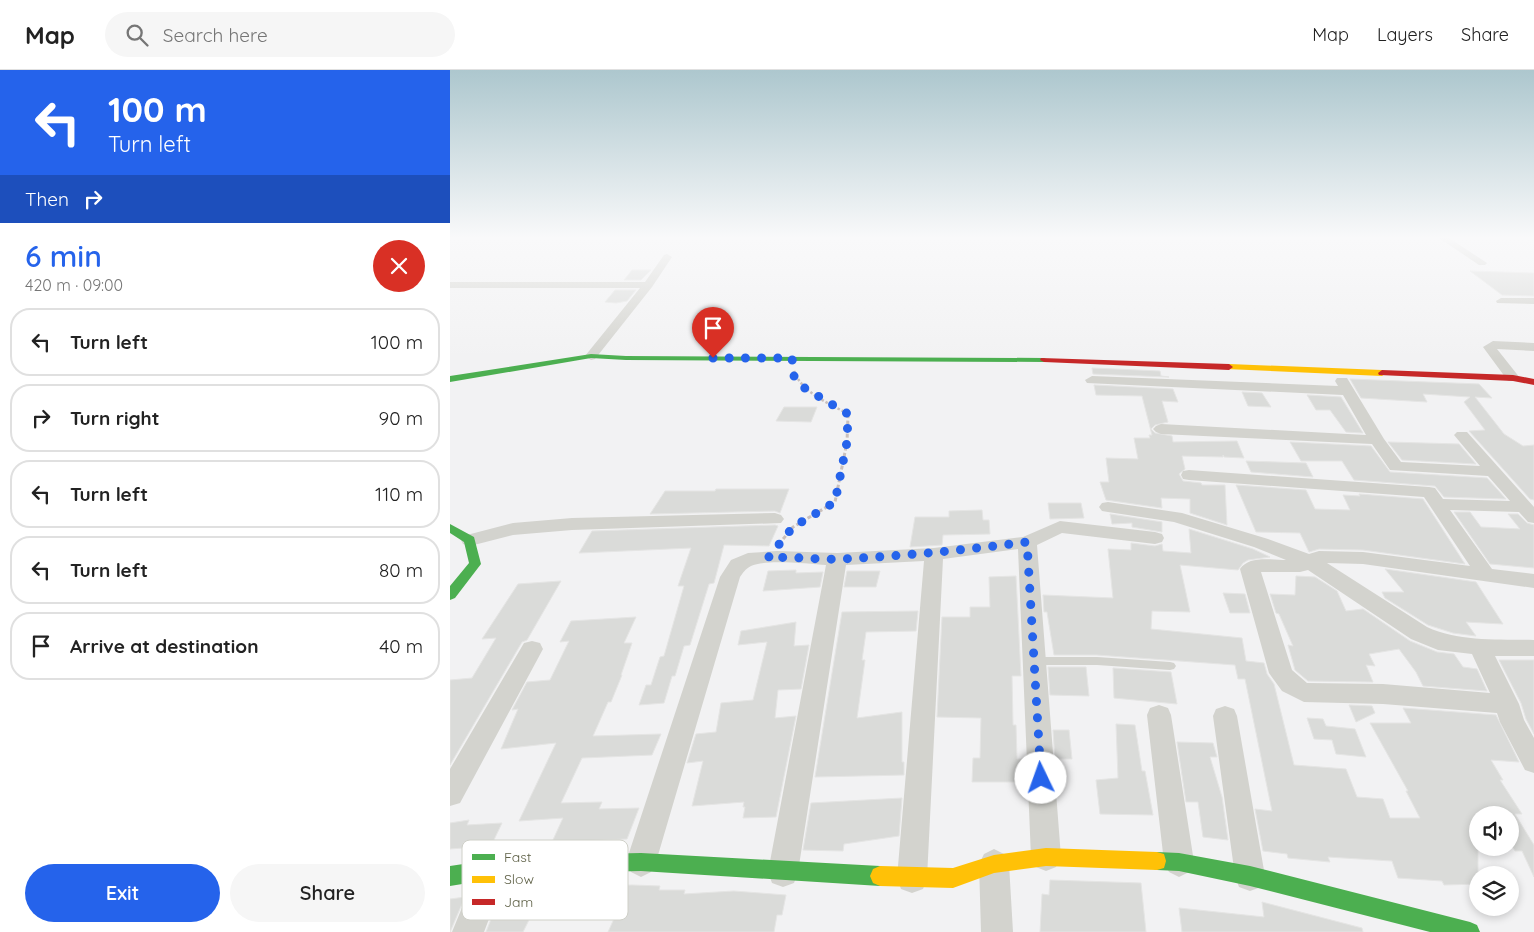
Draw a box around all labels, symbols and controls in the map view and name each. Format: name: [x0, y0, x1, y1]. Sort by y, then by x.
search box: [105, 12, 455, 57]
text: Map: [25, 20, 75, 50]
icon: search: [123, 21, 151, 49]
text: Search here: [163, 23, 268, 47]
text: Map: [1312, 23, 1349, 46]
text: Layers: [1377, 23, 1433, 46]
text: Share: [1461, 23, 1509, 46]
text: 100 m: [108, 87, 207, 131]
icon: left: [25, 90, 90, 155]
text: Turn left: [108, 130, 191, 158]
icon: right: [79, 185, 107, 213]
text: Then: [25, 187, 69, 211]
text: 6 min: [25, 237, 102, 275]
button: close: [373, 240, 425, 292]
text: 420 m · 09:00: [25, 275, 123, 295]
pin: [692, 307, 734, 358]
icon: arrive: [699, 314, 727, 342]
icon: left: [27, 328, 55, 356]
text: Turn left: [70, 330, 148, 354]
text: 100 m: [371, 330, 423, 354]
icon: right: [27, 404, 55, 432]
text: Turn right: [70, 406, 159, 430]
text: 90 m: [379, 406, 423, 430]
icon: left: [27, 480, 55, 508]
text: Turn left: [70, 482, 148, 506]
text: 110 m: [375, 482, 423, 506]
icon: left: [27, 556, 55, 584]
text: Turn left: [70, 558, 148, 582]
text: 80 m: [379, 558, 423, 582]
icon: arrive: [27, 632, 55, 660]
text: Arrive at destination: [70, 634, 259, 658]
text: 40 m: [379, 634, 423, 658]
position arrow: [1014, 751, 1066, 803]
map controls: [1469, 806, 1519, 916]
button: sound: [1469, 806, 1519, 856]
legend: [462, 840, 628, 920]
text: Fast: [504, 848, 532, 866]
button: Exit: [25, 864, 220, 922]
button: Share: [230, 864, 425, 922]
button: layers: [1469, 866, 1519, 916]
text: Slow: [504, 870, 534, 888]
text: Jam: [504, 893, 533, 911]

